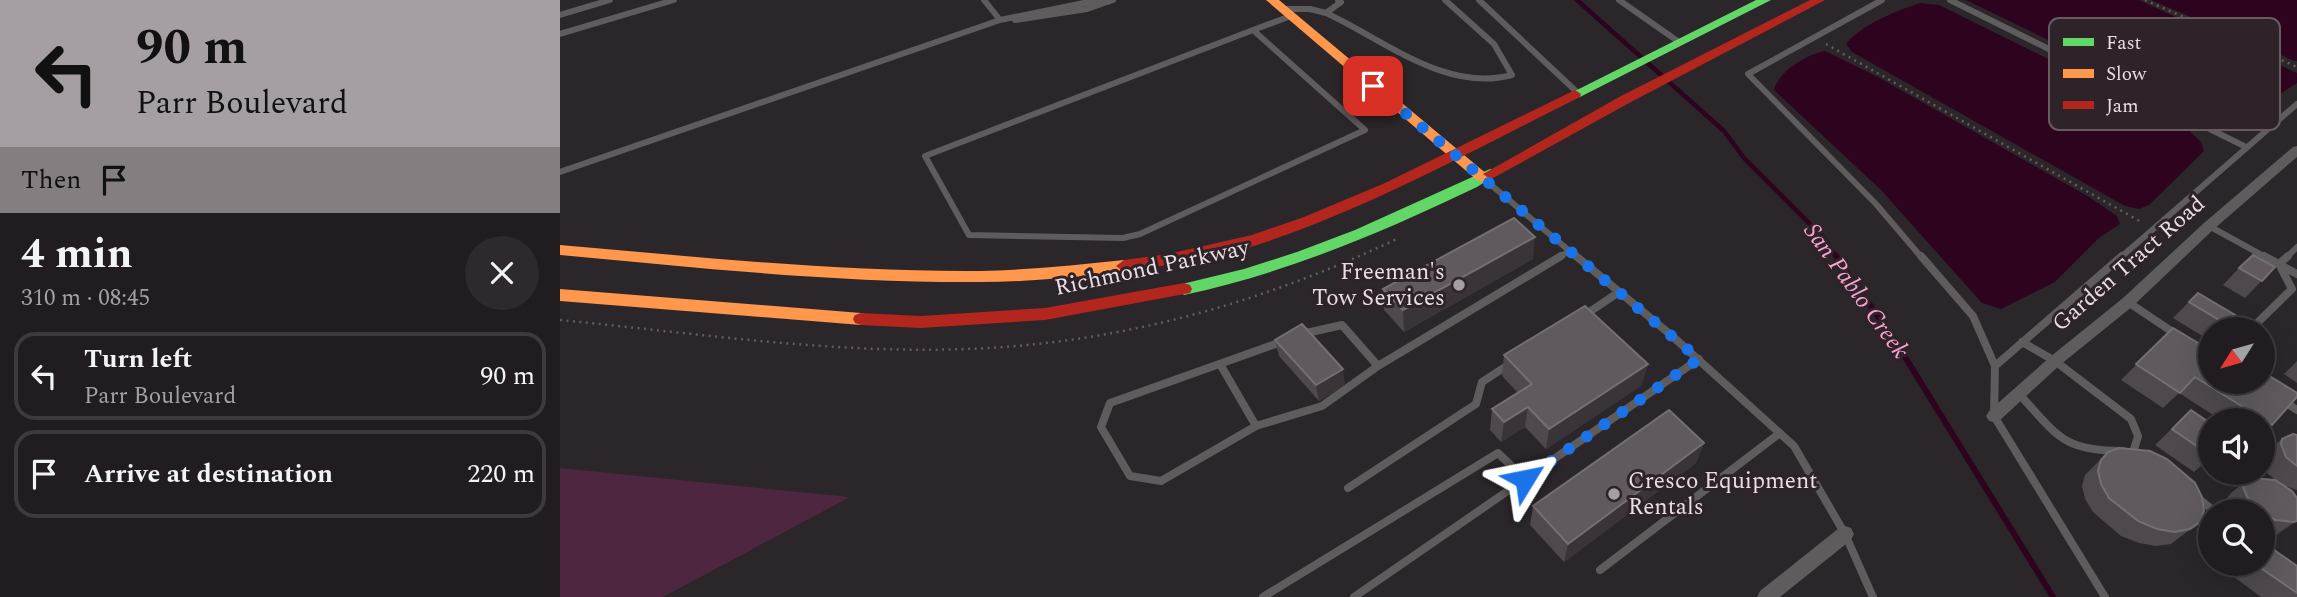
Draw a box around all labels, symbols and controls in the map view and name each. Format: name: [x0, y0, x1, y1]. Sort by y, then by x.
text: 90 m: [136, 11, 247, 86]
legend: [2049, 18, 2280, 130]
icon: left: [21, 28, 112, 119]
text: Fast: [2106, 29, 2142, 58]
pin: [1343, 56, 1403, 116]
text: Slow: [2106, 60, 2147, 89]
icon: arrive: [1354, 67, 1392, 105]
text: Parr Boulevard: [136, 79, 348, 128]
text: Jam: [2106, 92, 2138, 121]
text: Then: [21, 160, 81, 200]
icon: arrive: [95, 161, 133, 199]
street label: Garden Tract Road: [2045, 187, 2214, 341]
water label: San Pablo Creek: [1794, 215, 1918, 367]
text: 4 min: [21, 223, 133, 286]
street label: Richmond Parkway: [1052, 230, 1253, 306]
button: close: [465, 236, 539, 310]
place label: Freeman's Tow Services: [1312, 255, 1445, 316]
marker: Freeman's Tow Services: [1451, 277, 1467, 293]
text: 310 m · 08:45: [21, 281, 150, 316]
north arrow: [2198, 317, 2275, 394]
map controls: [2198, 317, 2275, 576]
text: Turn left: [84, 339, 192, 379]
text: 90 m: [480, 356, 535, 396]
icon: left: [25, 357, 63, 395]
text: Parr Boulevard: [84, 379, 236, 414]
button: sound: [2198, 408, 2275, 485]
position arrow: [1488, 442, 1562, 516]
text: Arrive at destination: [84, 454, 333, 494]
text: 220 m: [467, 454, 535, 494]
icon: arrive: [25, 455, 63, 493]
place label: Cresco Equipment Rentals: [1628, 464, 1818, 525]
marker: Cresco Equipment Rentals: [1606, 486, 1622, 502]
button: search: [2198, 499, 2275, 576]

